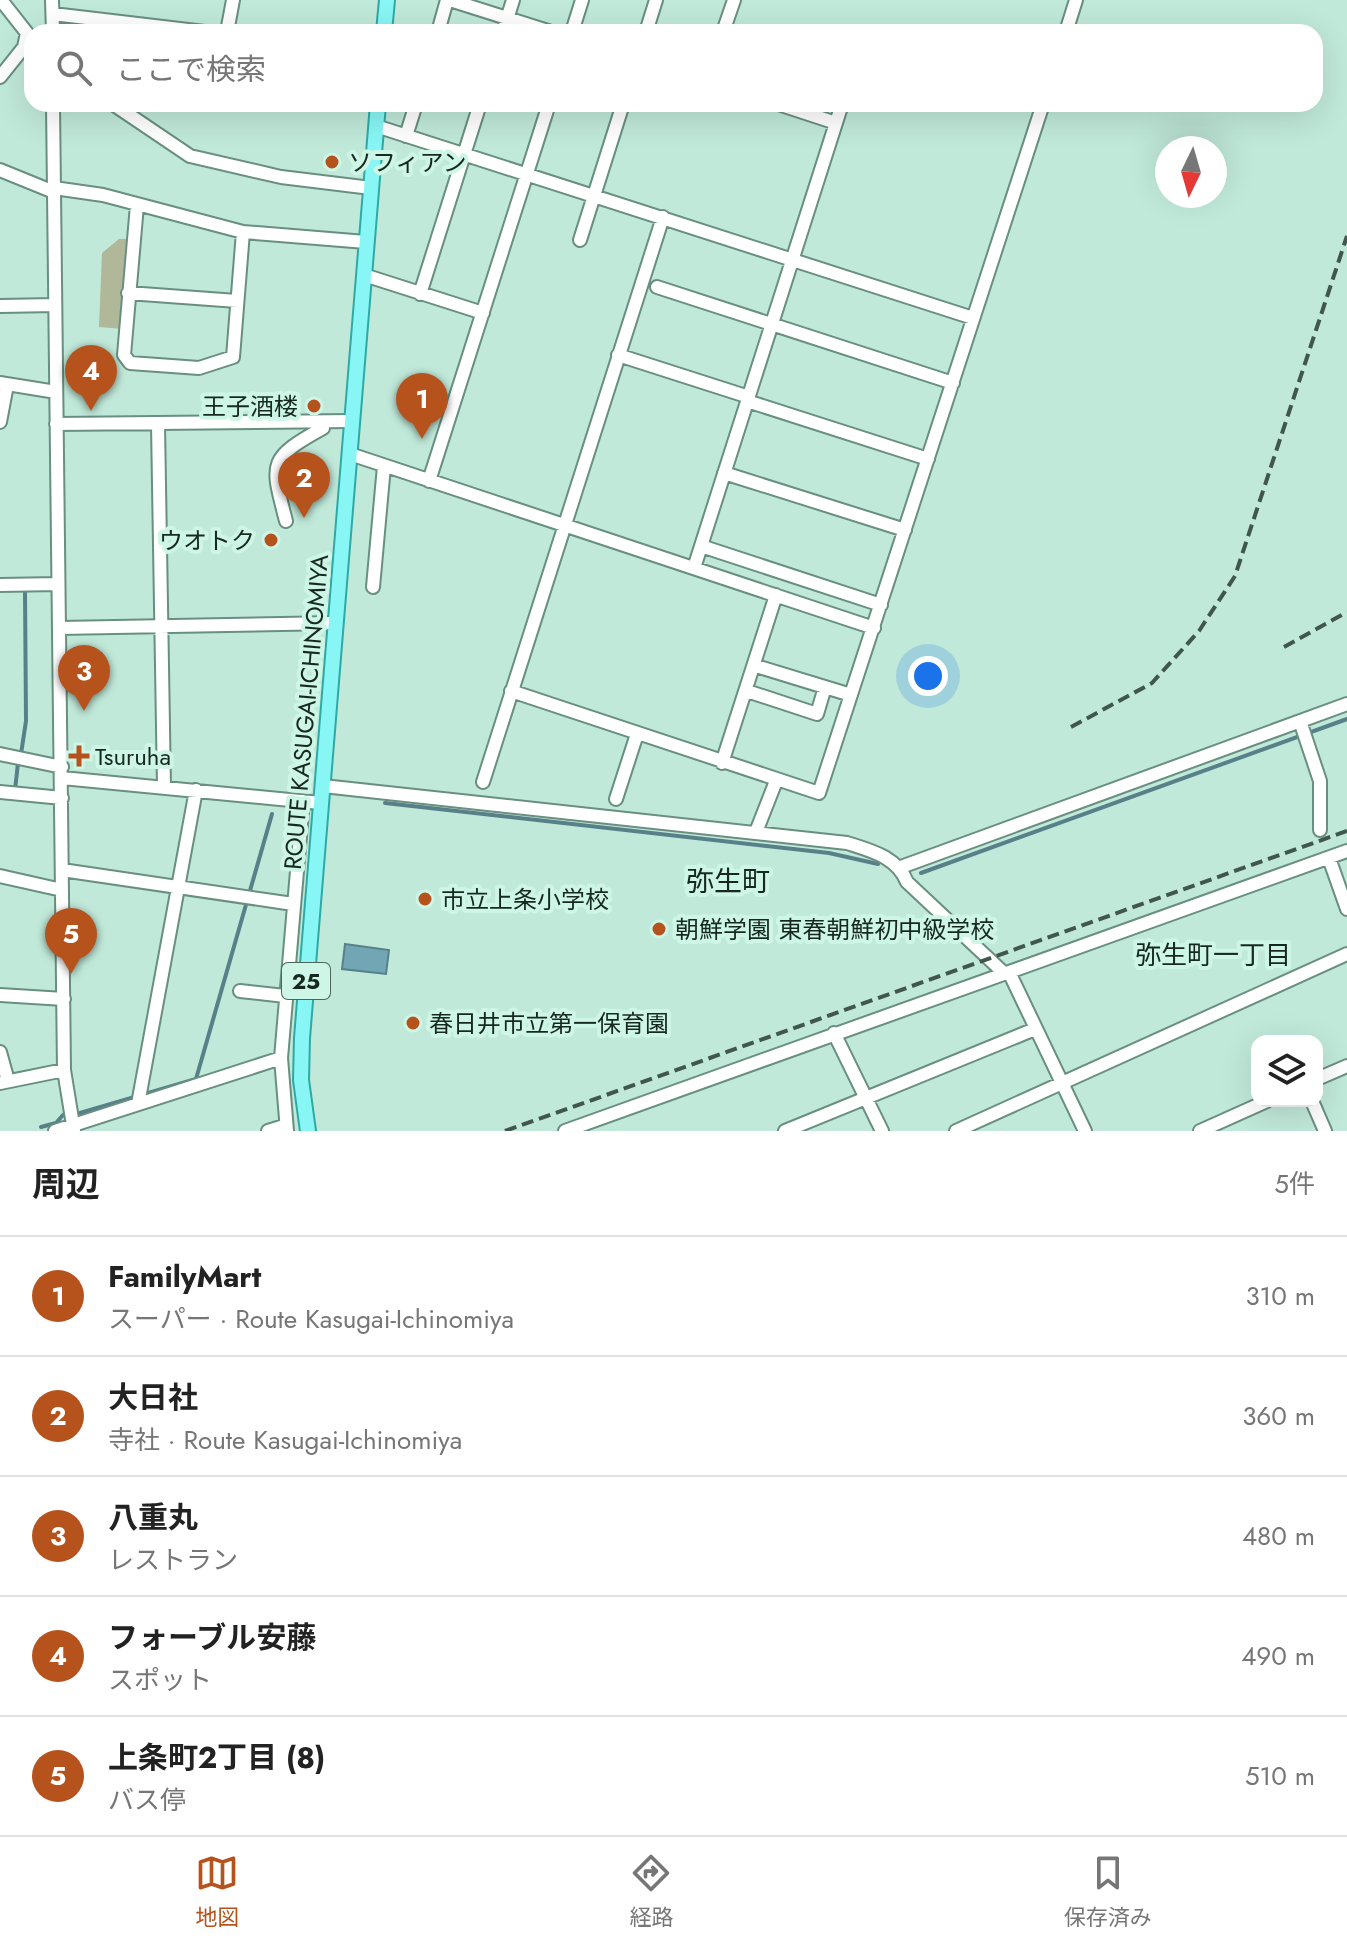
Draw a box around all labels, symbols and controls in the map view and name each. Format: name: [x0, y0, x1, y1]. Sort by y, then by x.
search box: [24, 24, 1323, 112]
icon: search: [52, 46, 96, 90]
text: ここで検索: [116, 48, 266, 91]
north arrow: [1155, 136, 1227, 208]
place label: ソフィアン: [348, 145, 467, 180]
marker: ソフィアン: [323, 153, 341, 171]
pin: 4: [65, 345, 117, 411]
pin: 1: [396, 373, 448, 439]
place label: 王子酒楼: [202, 389, 298, 424]
marker: 王子酒楼: [305, 397, 323, 415]
pin: 2: [278, 452, 330, 518]
place label: ウオトク: [159, 523, 255, 558]
marker: ウオトク: [262, 531, 280, 549]
street label: ROUTE KASUGAI-ICHINOMIYA: [275, 553, 337, 871]
pin: 3: [58, 645, 110, 711]
your location: [908, 656, 948, 696]
place label: Tsuruha: [95, 739, 171, 774]
marker: Tsuruha: [70, 747, 88, 765]
district label: 弥生町: [686, 861, 770, 902]
place label: 市立上条小学校: [441, 882, 609, 917]
marker: 市立上条小学校: [416, 890, 434, 908]
pin: 5: [45, 908, 97, 974]
place label: 朝鮮学園 東春朝鮮初中級学校: [675, 912, 994, 947]
marker: 朝鮮学園 東春朝鮮初中級学校: [650, 920, 668, 938]
district label: 弥生町一丁目: [1135, 936, 1291, 974]
road number: 25: [282, 963, 330, 999]
place label: 春日井市立第一保育園: [429, 1006, 669, 1041]
marker: 春日井市立第一保育園: [404, 1014, 422, 1032]
map controls: [1251, 1035, 1323, 1107]
button: layers: [1251, 1035, 1323, 1107]
text: 周辺: [32, 1160, 100, 1209]
text: 5件: [1274, 1165, 1315, 1203]
text: FamilyMart: [108, 1255, 261, 1298]
text: 1: [51, 1277, 65, 1315]
text: 310 m: [1245, 1277, 1315, 1315]
text: スーパー · Route Kasugai-Ichinomiya: [108, 1300, 514, 1338]
text: 大日社: [108, 1376, 198, 1419]
text: 2: [49, 1397, 67, 1435]
text: 360 m: [1242, 1397, 1315, 1435]
text: 寺社 · Route Kasugai-Ichinomiya: [108, 1421, 462, 1459]
text: 八重丸: [108, 1496, 198, 1539]
text: 3: [50, 1517, 66, 1555]
text: 480 m: [1242, 1517, 1315, 1555]
text: レストラン: [108, 1541, 238, 1579]
text: フォーブル安藤: [108, 1616, 316, 1659]
text: 4: [49, 1637, 67, 1675]
text: 490 m: [1241, 1637, 1315, 1675]
text: スポット: [108, 1661, 212, 1699]
text: 上条町２丁目 (8): [108, 1736, 325, 1779]
text: 5: [50, 1757, 66, 1795]
text: 510 m: [1245, 1757, 1315, 1795]
text: バス停: [108, 1781, 186, 1819]
tab: 地図: [195, 1851, 239, 1933]
tab: 経路: [629, 1851, 674, 1933]
tab: 保存済み: [1064, 1851, 1152, 1933]

